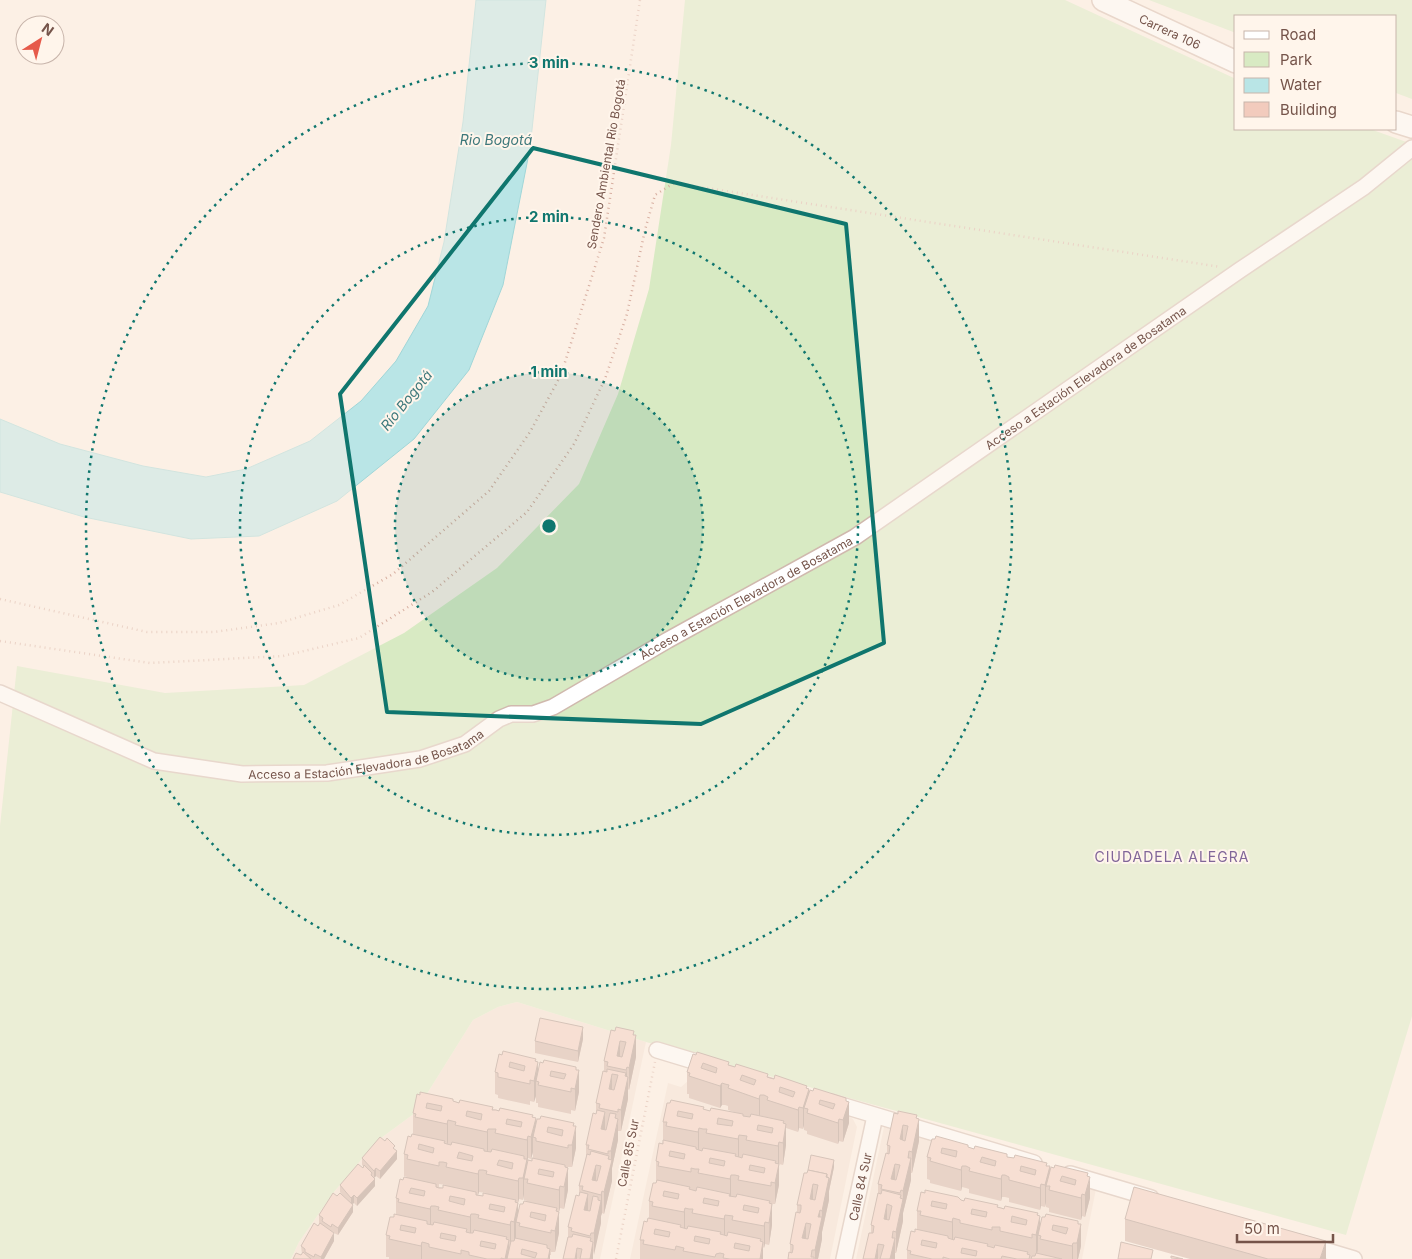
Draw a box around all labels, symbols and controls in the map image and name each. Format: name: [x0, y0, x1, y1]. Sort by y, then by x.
street label: Carrera 106: [1137, 10, 1203, 52]
north arrow: [15, 15, 65, 65]
legend: [1234, 15, 1397, 130]
text: N: [39, 19, 57, 39]
text: Road: [1280, 25, 1316, 44]
text: Park: [1280, 50, 1313, 69]
text: 3 min: [529, 53, 569, 72]
text: Water: [1280, 75, 1322, 94]
street label: Sendero Ambiental Rio Bogotá: [584, 78, 628, 250]
text: Building: [1280, 100, 1337, 119]
water label: Rio Bogotá: [460, 131, 533, 148]
text: 2 min: [529, 207, 569, 226]
street label: Acceso a Estación Elevadora de Bosatama: [982, 302, 1189, 452]
text: 1 min: [530, 362, 568, 381]
water label: Río Bogotá: [377, 366, 436, 434]
centre of rings: [540, 517, 558, 535]
street label: Acceso a Estación Elevadora de Bosatama: [637, 532, 855, 663]
street label: Acceso a Estación Elevadora de Bosatama: [248, 726, 486, 781]
district label: CIUDADELA ALEGRA: [1095, 848, 1249, 865]
street label: Calle 85 Sur: [614, 1117, 642, 1188]
street label: Calle 84 Sur: [845, 1151, 874, 1222]
scale bar: [1237, 1212, 1333, 1244]
text: 50 m: [1244, 1219, 1280, 1238]

